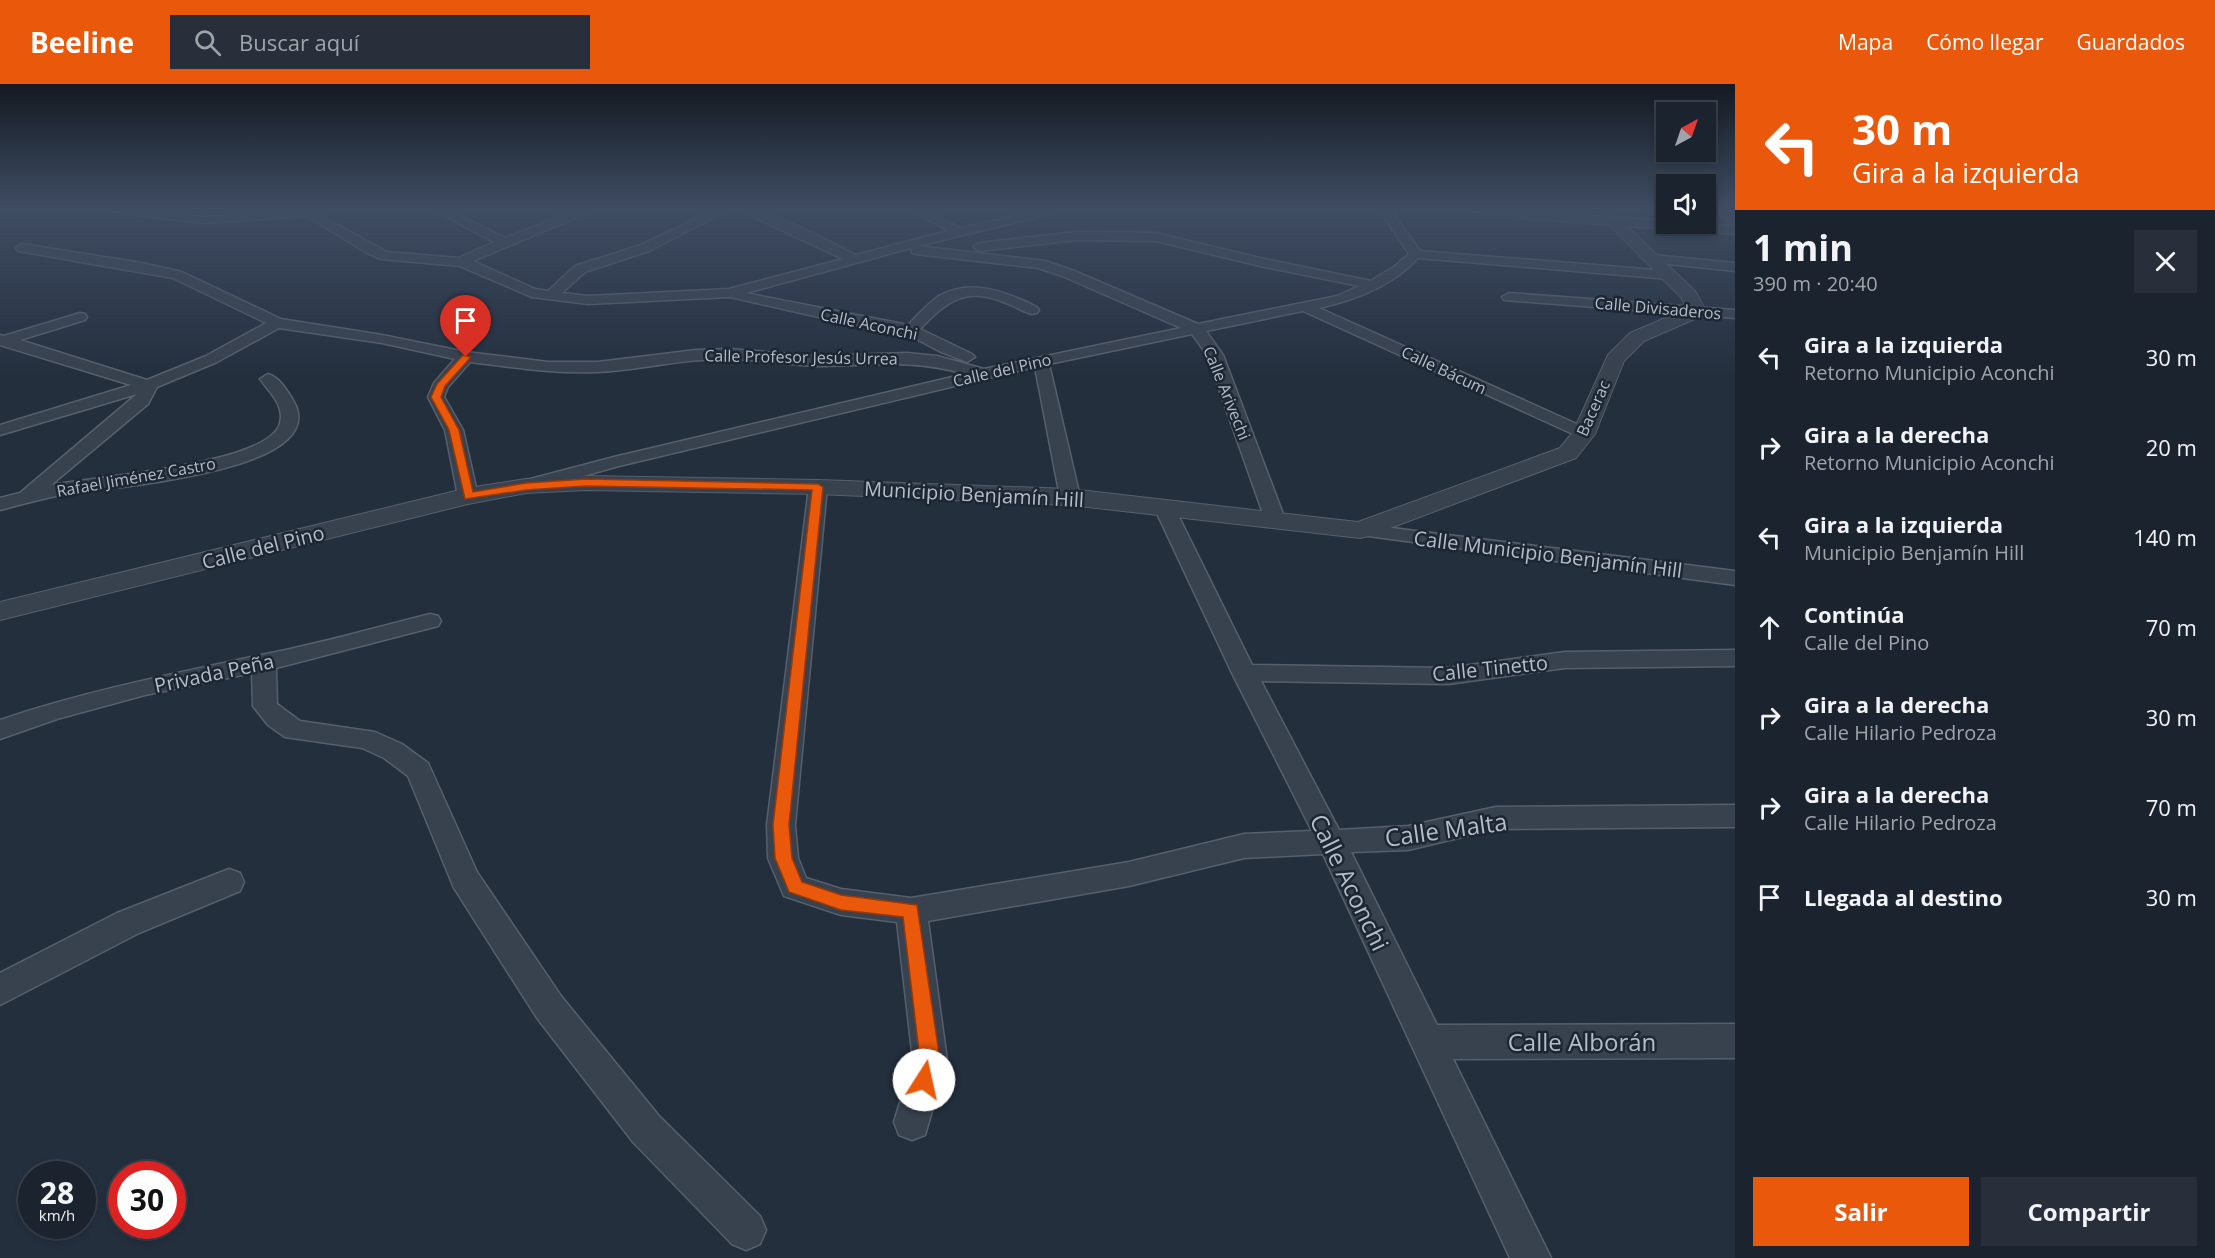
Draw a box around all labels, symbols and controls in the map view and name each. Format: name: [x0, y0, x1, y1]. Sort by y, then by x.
search box: [170, 15, 590, 69]
text: Beeline: [30, 23, 134, 61]
icon: search: [191, 26, 224, 59]
text: Buscar aquí: [239, 27, 359, 57]
text: Mapa: [1838, 28, 1893, 56]
text: Cómo llegar: [1926, 28, 2044, 56]
text: Guardados: [2077, 28, 2185, 56]
text: 30 m: [1852, 100, 1952, 157]
north arrow: [1656, 102, 1716, 162]
map controls: [1656, 102, 1716, 234]
icon: left: [1753, 108, 1831, 186]
text: Gira a la izquierda: [1852, 154, 2079, 191]
button: sound: [1656, 174, 1716, 234]
text: 1 min: [1753, 223, 1853, 272]
button: close: [2134, 230, 2197, 293]
text: 390 m · 20:40: [1753, 270, 1878, 297]
street label: Calle Divisaderos: [1594, 292, 1722, 324]
pin: [440, 295, 491, 357]
street label: Calle Aconchi: [818, 303, 920, 345]
icon: arrive: [449, 304, 482, 337]
text: Gira a la izquierda: [1804, 329, 2003, 359]
street label: Calle Bácum: [1398, 341, 1490, 399]
icon: left: [1753, 341, 1786, 374]
text: 30 m: [2146, 342, 2197, 372]
street label: Calle Arivechi: [1198, 343, 1256, 443]
street label: Calle Profesor Jesús Urrea: [704, 344, 898, 370]
street label: Calle del Pino: [951, 348, 1053, 392]
text: Retorno Municipio Aconchi: [1804, 359, 2055, 386]
street label: Bacerac: [1571, 376, 1615, 439]
text: Gira a la derecha: [1804, 419, 1989, 449]
icon: right: [1753, 431, 1786, 464]
text: 20 m: [2146, 432, 2197, 462]
text: Retorno Municipio Aconchi: [1804, 449, 2055, 476]
street label: Rafael Jiménez Castro: [55, 452, 217, 502]
street label: Municipio Benjamín Hill: [863, 475, 1085, 513]
text: Gira a la izquierda: [1804, 509, 2003, 539]
street label: Calle del Pino: [199, 519, 327, 575]
icon: left: [1753, 521, 1786, 554]
text: 140 m: [2133, 522, 2197, 552]
street label: Calle Municipio Benjamín Hill: [1412, 524, 1684, 584]
text: Municipio Benjamín Hill: [1804, 539, 2024, 566]
text: Continúa: [1804, 599, 1905, 629]
icon: ahead: [1753, 611, 1786, 644]
text: 70 m: [2146, 612, 2197, 642]
text: Calle del Pino: [1804, 629, 1929, 656]
street label: Privada Peña: [152, 647, 276, 699]
street label: Calle Tinetto: [1431, 649, 1549, 687]
text: Gira a la derecha: [1804, 689, 1989, 719]
icon: right: [1753, 701, 1786, 734]
text: 30 m: [2146, 702, 2197, 732]
text: Calle Hilario Pedroza: [1804, 719, 1997, 746]
text: Gira a la derecha: [1804, 779, 1989, 809]
icon: right: [1753, 791, 1786, 824]
text: 70 m: [2146, 792, 2197, 822]
street label: Calle Malta: [1383, 804, 1509, 854]
street label: Calle Aconchi: [1303, 808, 1397, 956]
text: Calle Hilario Pedroza: [1804, 809, 1997, 836]
icon: arrive: [1753, 881, 1786, 914]
text: Llegada al destino: [1804, 882, 2003, 912]
text: 30 m: [2146, 882, 2197, 912]
street label: Calle Alborán: [1508, 1025, 1656, 1058]
position arrow: [892, 1048, 956, 1112]
speed limit sign: 30: [108, 1161, 186, 1239]
text: 28: [40, 1172, 74, 1213]
button: Salir: [1753, 1177, 1969, 1246]
button: Compartir: [1981, 1177, 2197, 1246]
text: km/h: [39, 1205, 75, 1225]

